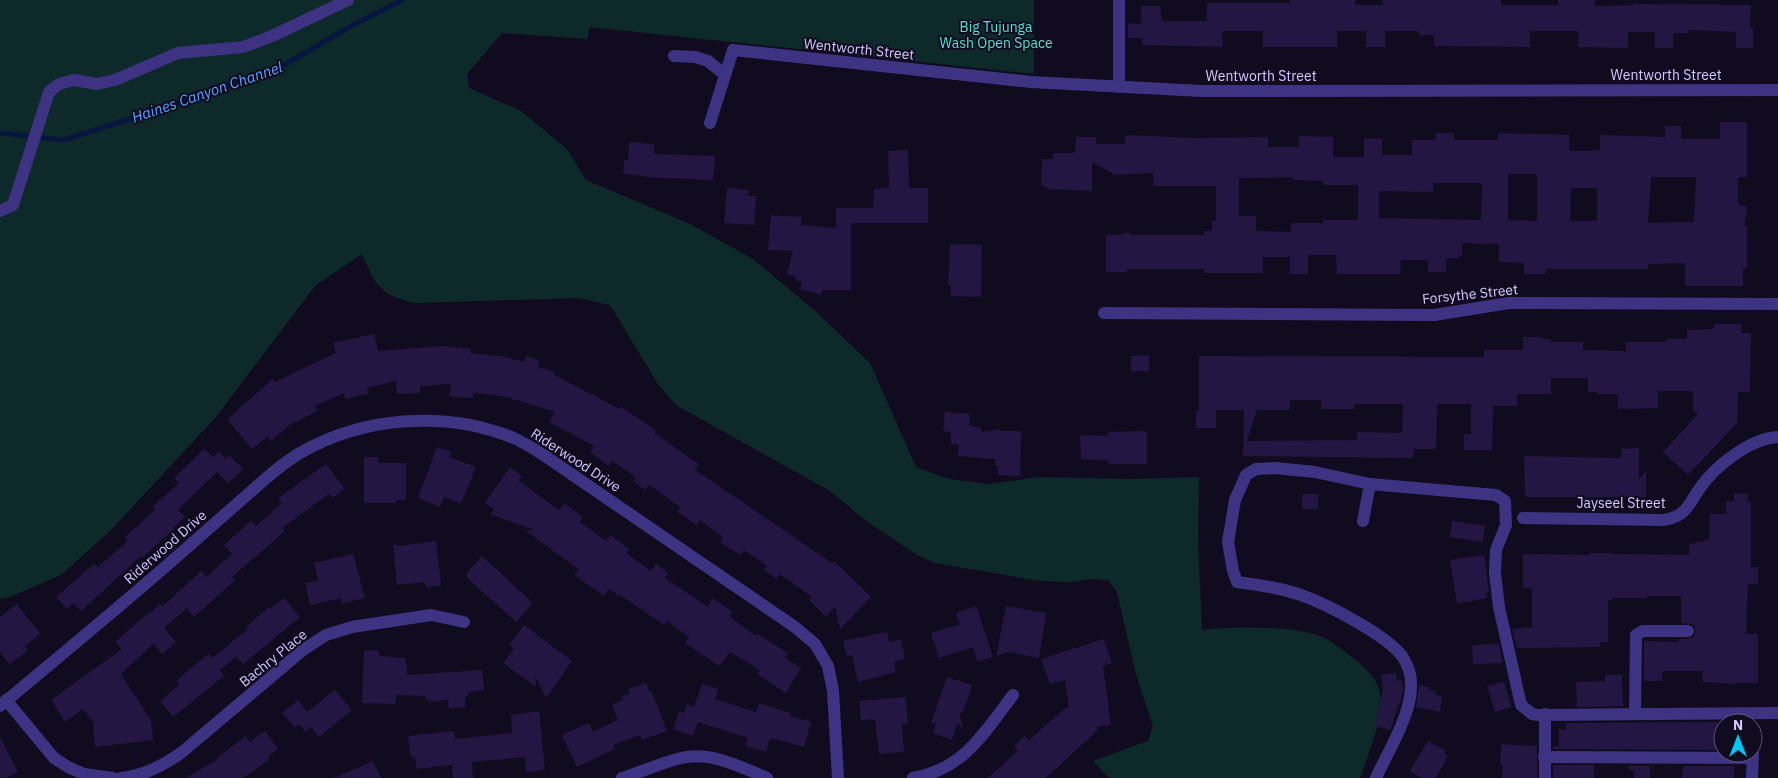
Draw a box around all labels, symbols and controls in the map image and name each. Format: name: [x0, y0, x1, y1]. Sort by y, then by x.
park label: Big Tujunga Wash Open Space: [939, 18, 1053, 52]
street label: Wentworth Street: [803, 34, 915, 64]
water label: Haines Canyon Channel: [129, 57, 285, 127]
street label: Wentworth Street: [1610, 66, 1722, 84]
street label: Wentworth Street: [1205, 67, 1317, 85]
street label: Forsythe Street: [1421, 280, 1519, 308]
street label: Riderwood Drive: [528, 424, 625, 496]
street label: Jayseel Street: [1576, 494, 1666, 512]
street label: Riderwood Drive: [120, 506, 210, 588]
street label: Bachry Place: [236, 625, 311, 691]
north arrow: [1713, 713, 1763, 763]
text: N: [1733, 716, 1743, 734]

